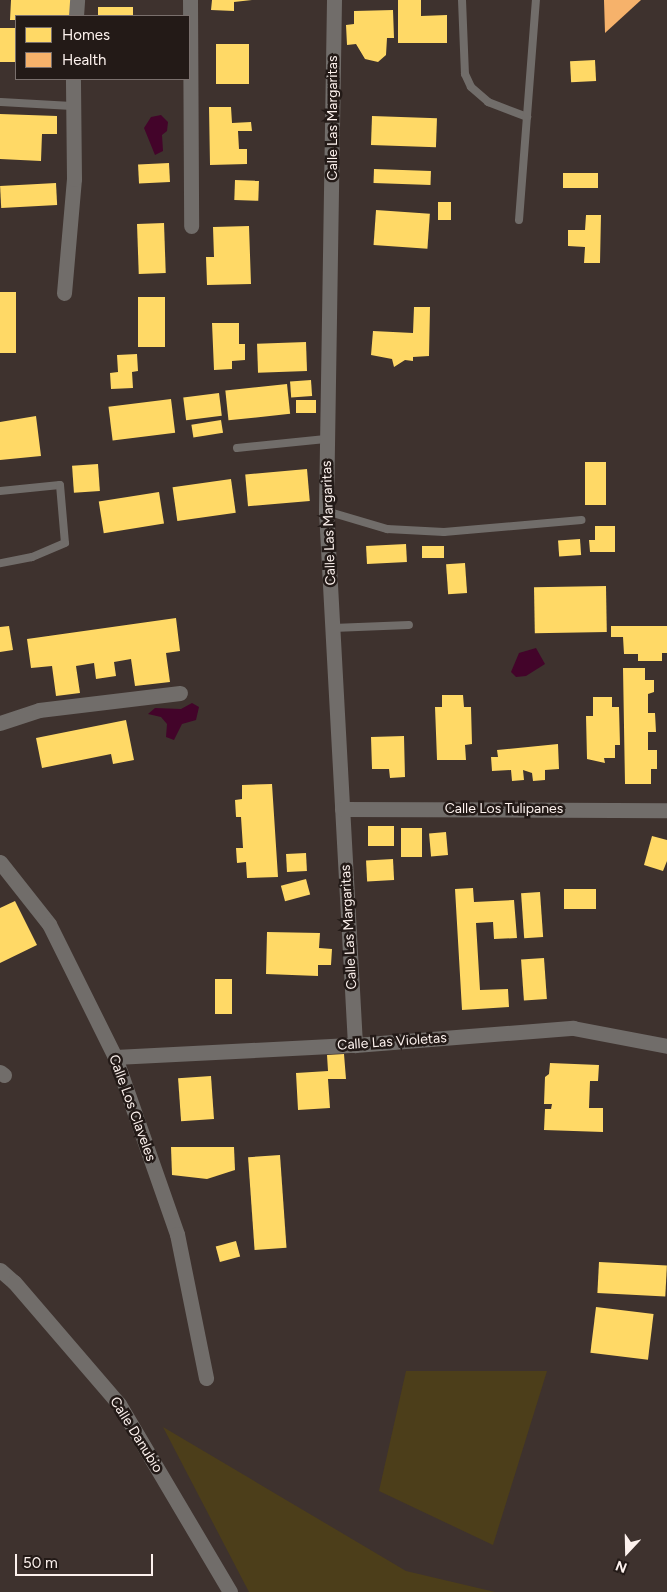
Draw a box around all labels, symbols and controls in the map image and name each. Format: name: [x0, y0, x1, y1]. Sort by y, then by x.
legend: [15, 15, 190, 80]
text: Homes: [62, 26, 110, 44]
text: Health: [62, 51, 106, 69]
street label: Calle Las Margaritas: [325, 56, 341, 180]
street label: Calle Las Margaritas: [318, 460, 340, 586]
street label: Calle Los Tulipanes: [445, 801, 563, 817]
street label: Calle Las Margaritas: [337, 864, 361, 990]
street label: Calle Las Violetas: [337, 1030, 447, 1054]
street label: Calle Los Claveles: [105, 1052, 159, 1164]
street label: Calle Danubio: [106, 1394, 166, 1476]
north arrow: [602, 1527, 652, 1577]
scale bar: [18, 1544, 155, 1576]
text: 50 m: [23, 1554, 58, 1572]
text: N: [613, 1557, 630, 1576]

